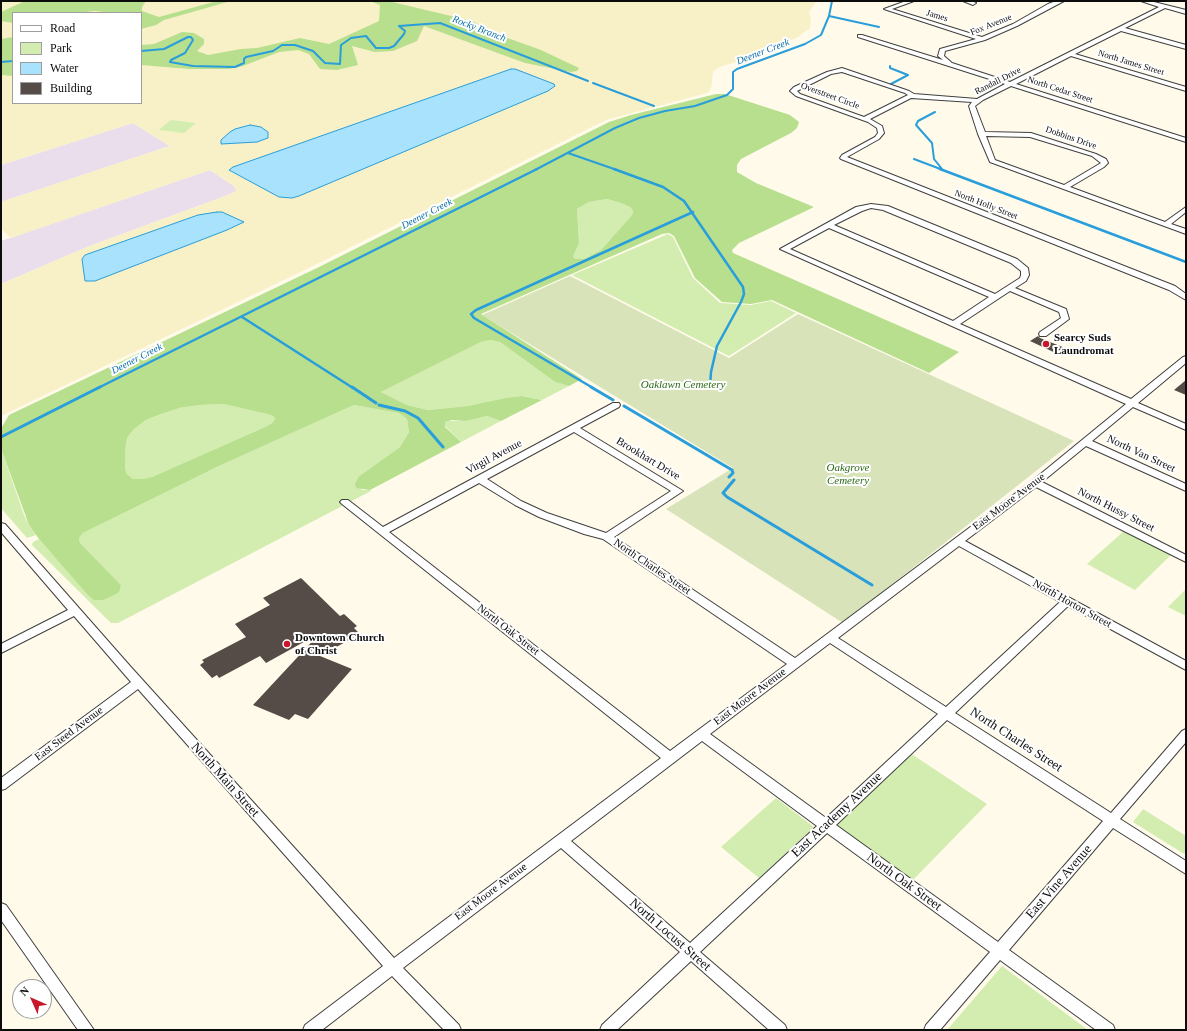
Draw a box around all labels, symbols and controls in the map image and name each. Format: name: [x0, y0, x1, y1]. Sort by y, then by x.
street label: James: [925, 8, 949, 24]
legend: [12, 12, 142, 104]
street label: Fox Avenue: [969, 12, 1013, 38]
water label: Rocky Branch: [451, 13, 507, 45]
text: Road: [50, 21, 75, 35]
water label: Deener Creek: [735, 36, 791, 68]
text: Park: [50, 41, 72, 55]
street label: North James Street: [1097, 48, 1165, 78]
text: Water: [50, 61, 78, 75]
street label: Randall Drive: [973, 65, 1023, 97]
street label: North Cedar Street: [1026, 74, 1094, 106]
street label: Overstreet Circle: [799, 80, 861, 112]
text: Building: [50, 81, 92, 95]
street label: Dobbins Drive: [1044, 124, 1098, 152]
street label: North Holly Street: [953, 188, 1019, 222]
water label: Deener Creek: [400, 196, 454, 232]
place label: Searcy Suds Laundromat: [1054, 331, 1114, 357]
marker: Searcy Suds Laundromat: [1041, 339, 1051, 349]
water label: Deener Creek: [110, 341, 164, 377]
park label: Oaklawn Cemetery: [641, 378, 725, 392]
street label: North Van Street: [1105, 432, 1177, 476]
street label: Brookhart Drive: [614, 435, 682, 483]
street label: Virgil Avenue: [464, 437, 524, 477]
park label: Oakgrove Cemetery: [827, 461, 869, 487]
street label: East Moore Avenue: [970, 471, 1048, 533]
street label: North Hussy Street: [1075, 485, 1157, 535]
street label: North Charles Street: [611, 536, 693, 598]
street label: North Horton Street: [1030, 577, 1114, 631]
street label: North Oak Street: [474, 602, 542, 658]
place label: Downtown Church of Christ: [295, 631, 384, 657]
marker: Downtown Church of Christ: [282, 639, 292, 649]
street label: East Moore Avenue: [711, 666, 789, 728]
street label: East Steed Avenue: [32, 704, 106, 764]
street label: North Charles Street: [967, 704, 1065, 776]
street label: North Main Street: [188, 740, 262, 820]
street label: East Academy Avenue: [788, 769, 886, 861]
street label: East Vine Avenue: [1023, 842, 1095, 922]
street label: North Oak Street: [863, 850, 945, 914]
street label: East Moore Avenue: [452, 861, 530, 923]
street label: North Locust Street: [626, 895, 714, 975]
north arrow: [12, 979, 52, 1019]
text: N: [17, 984, 31, 998]

